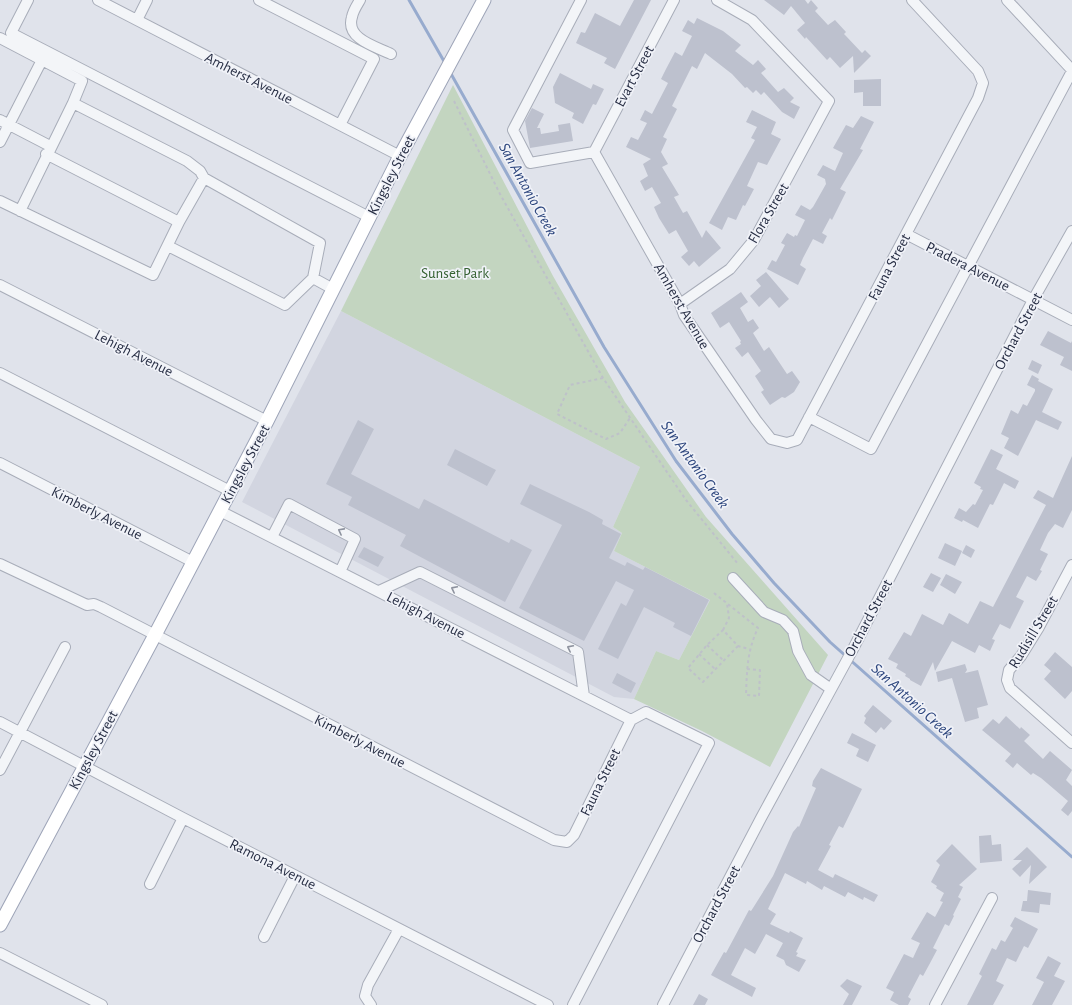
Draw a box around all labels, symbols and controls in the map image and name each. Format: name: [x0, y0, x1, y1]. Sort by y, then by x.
street label: Evart Street: [612, 43, 657, 109]
street label: Amherst Avenue: [202, 50, 295, 107]
street label: Kingsley Street: [365, 133, 418, 218]
water label: San Antonio Creek: [496, 140, 560, 239]
street label: Flora Street: [745, 180, 792, 246]
street label: Fauna Street: [866, 231, 913, 303]
street label: Pradera Avenue: [924, 239, 1012, 294]
street label: Amherst Avenue: [651, 261, 712, 352]
park label: Sunset Park: [421, 266, 489, 281]
street label: Orchard Street: [992, 290, 1045, 372]
street label: Lehigh Avenue: [92, 327, 175, 380]
water label: San Antonio Creek: [658, 418, 732, 511]
street label: Kingsley Street: [218, 422, 273, 506]
street label: Kimberly Avenue: [49, 484, 145, 543]
one-way arrow: [338, 528, 345, 536]
street label: Orchard Street: [842, 577, 895, 659]
one-way arrow: [451, 586, 458, 594]
street label: Lehigh Avenue: [384, 589, 467, 642]
street label: Rudisill Street: [1006, 593, 1061, 671]
one-way arrow: [567, 645, 574, 653]
water label: San Antonio Creek: [868, 660, 956, 741]
street label: Kingsley Street: [66, 708, 121, 792]
street label: Kimberly Avenue: [312, 712, 408, 771]
street label: Fauna Street: [578, 746, 623, 818]
street label: Ramona Avenue: [227, 836, 319, 893]
street label: Orchard Street: [690, 863, 743, 945]

